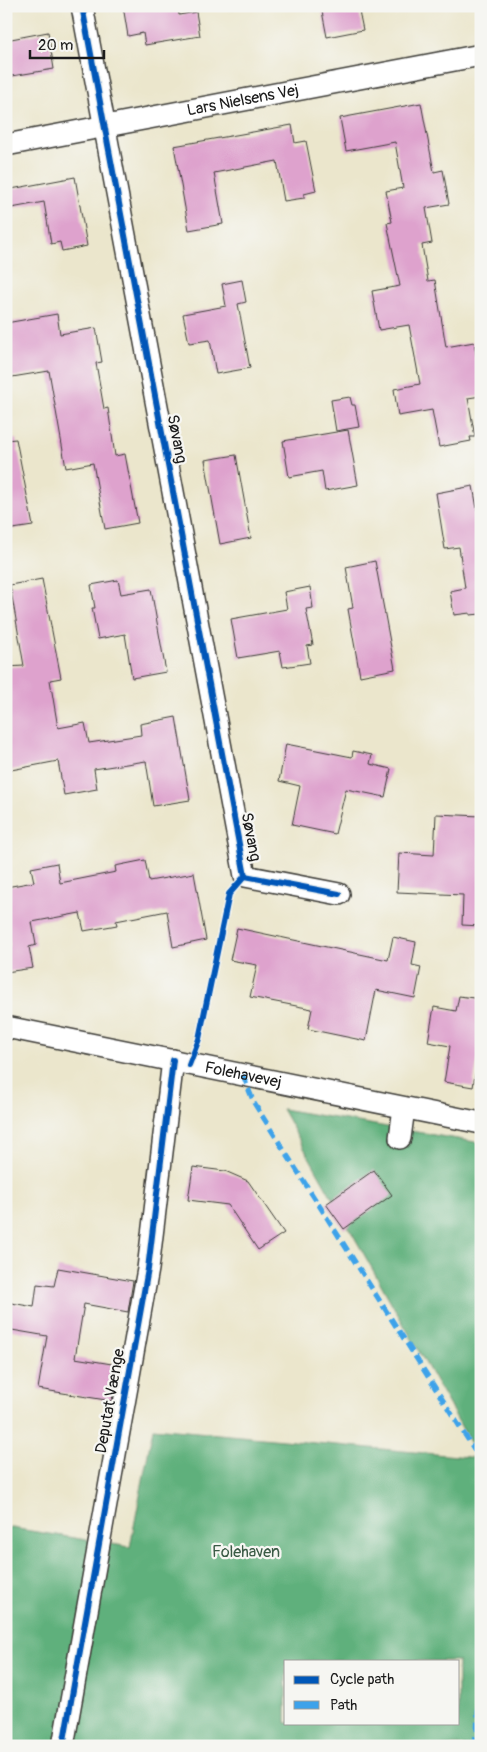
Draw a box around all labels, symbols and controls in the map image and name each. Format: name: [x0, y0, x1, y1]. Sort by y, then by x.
scale bar: [30, 28, 104, 60]
text: 20 m: [38, 36, 73, 55]
street label: Lars Nielsens Vej: [185, 80, 300, 121]
street label: Søvang: [162, 413, 192, 465]
street label: Søvang: [236, 811, 266, 863]
street label: Folehavevej: [203, 1057, 283, 1092]
street label: Deputat Vænge: [91, 1347, 129, 1455]
park label: Folehaven: [212, 1542, 280, 1562]
legend: [284, 1660, 460, 1724]
text: Cycle path: [330, 1670, 394, 1689]
text: Path: [330, 1696, 357, 1715]

